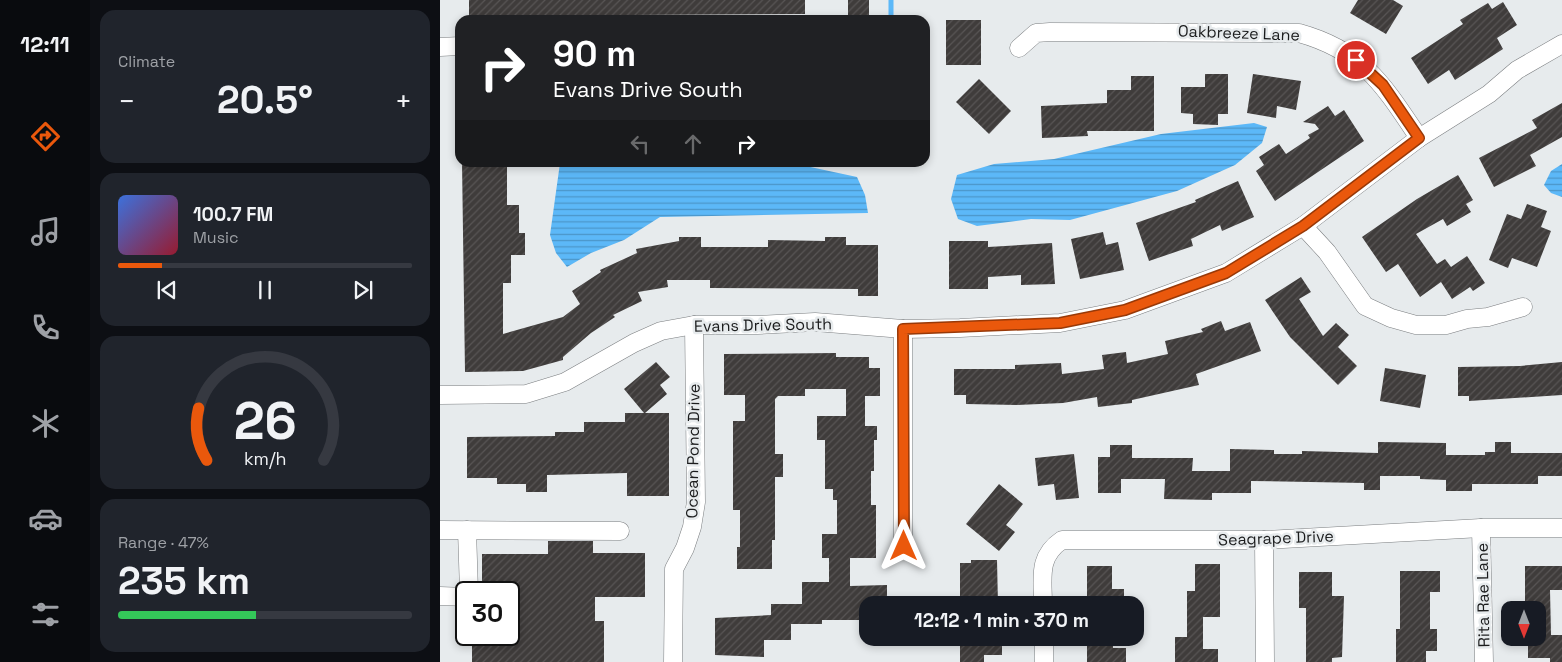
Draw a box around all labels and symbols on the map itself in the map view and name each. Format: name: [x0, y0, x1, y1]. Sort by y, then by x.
street label: Oakbreeze Lane: [1178, 20, 1300, 46]
pin: [1335, 39, 1377, 81]
street label: Evans Drive South: [694, 313, 832, 337]
street label: Ocean Pond Drive: [681, 383, 705, 519]
position arrow: [877, 519, 929, 571]
street label: Seagrape Drive: [1218, 525, 1334, 551]
street label: Rita Rae Lane: [1472, 543, 1494, 647]
speed limit sign: 30: [455, 581, 520, 646]
north arrow: [1501, 601, 1546, 646]

